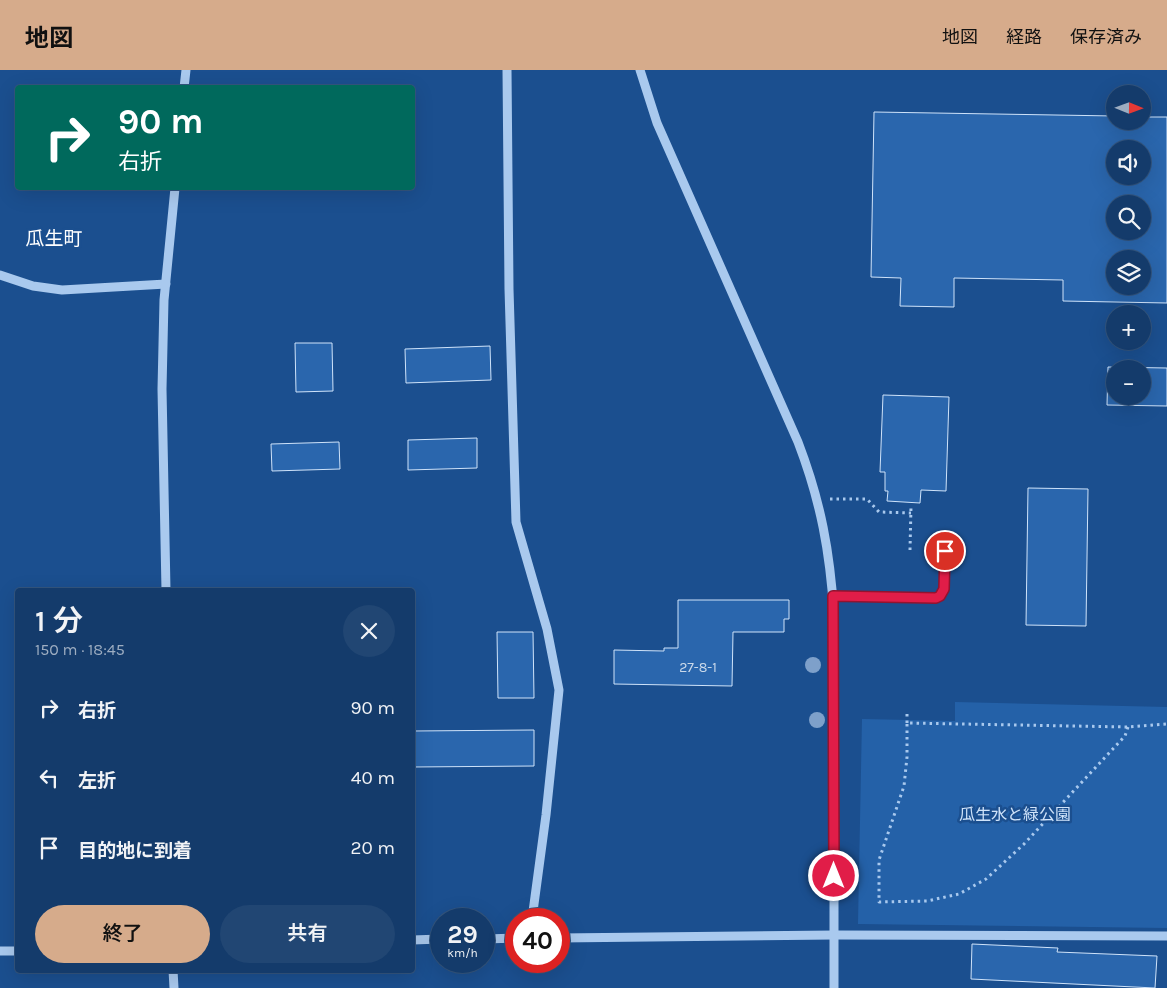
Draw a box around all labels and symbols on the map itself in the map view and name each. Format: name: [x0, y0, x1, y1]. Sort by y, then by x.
north arrow: [1106, 85, 1151, 130]
district label: 瓜生町: [25, 228, 83, 250]
pin: [924, 530, 966, 572]
house number: 27-8-1: [679, 659, 717, 676]
park label: 瓜生水と緑公園: [959, 805, 1071, 824]
position arrow: [807, 849, 859, 901]
speed limit sign: 40: [505, 908, 570, 973]

